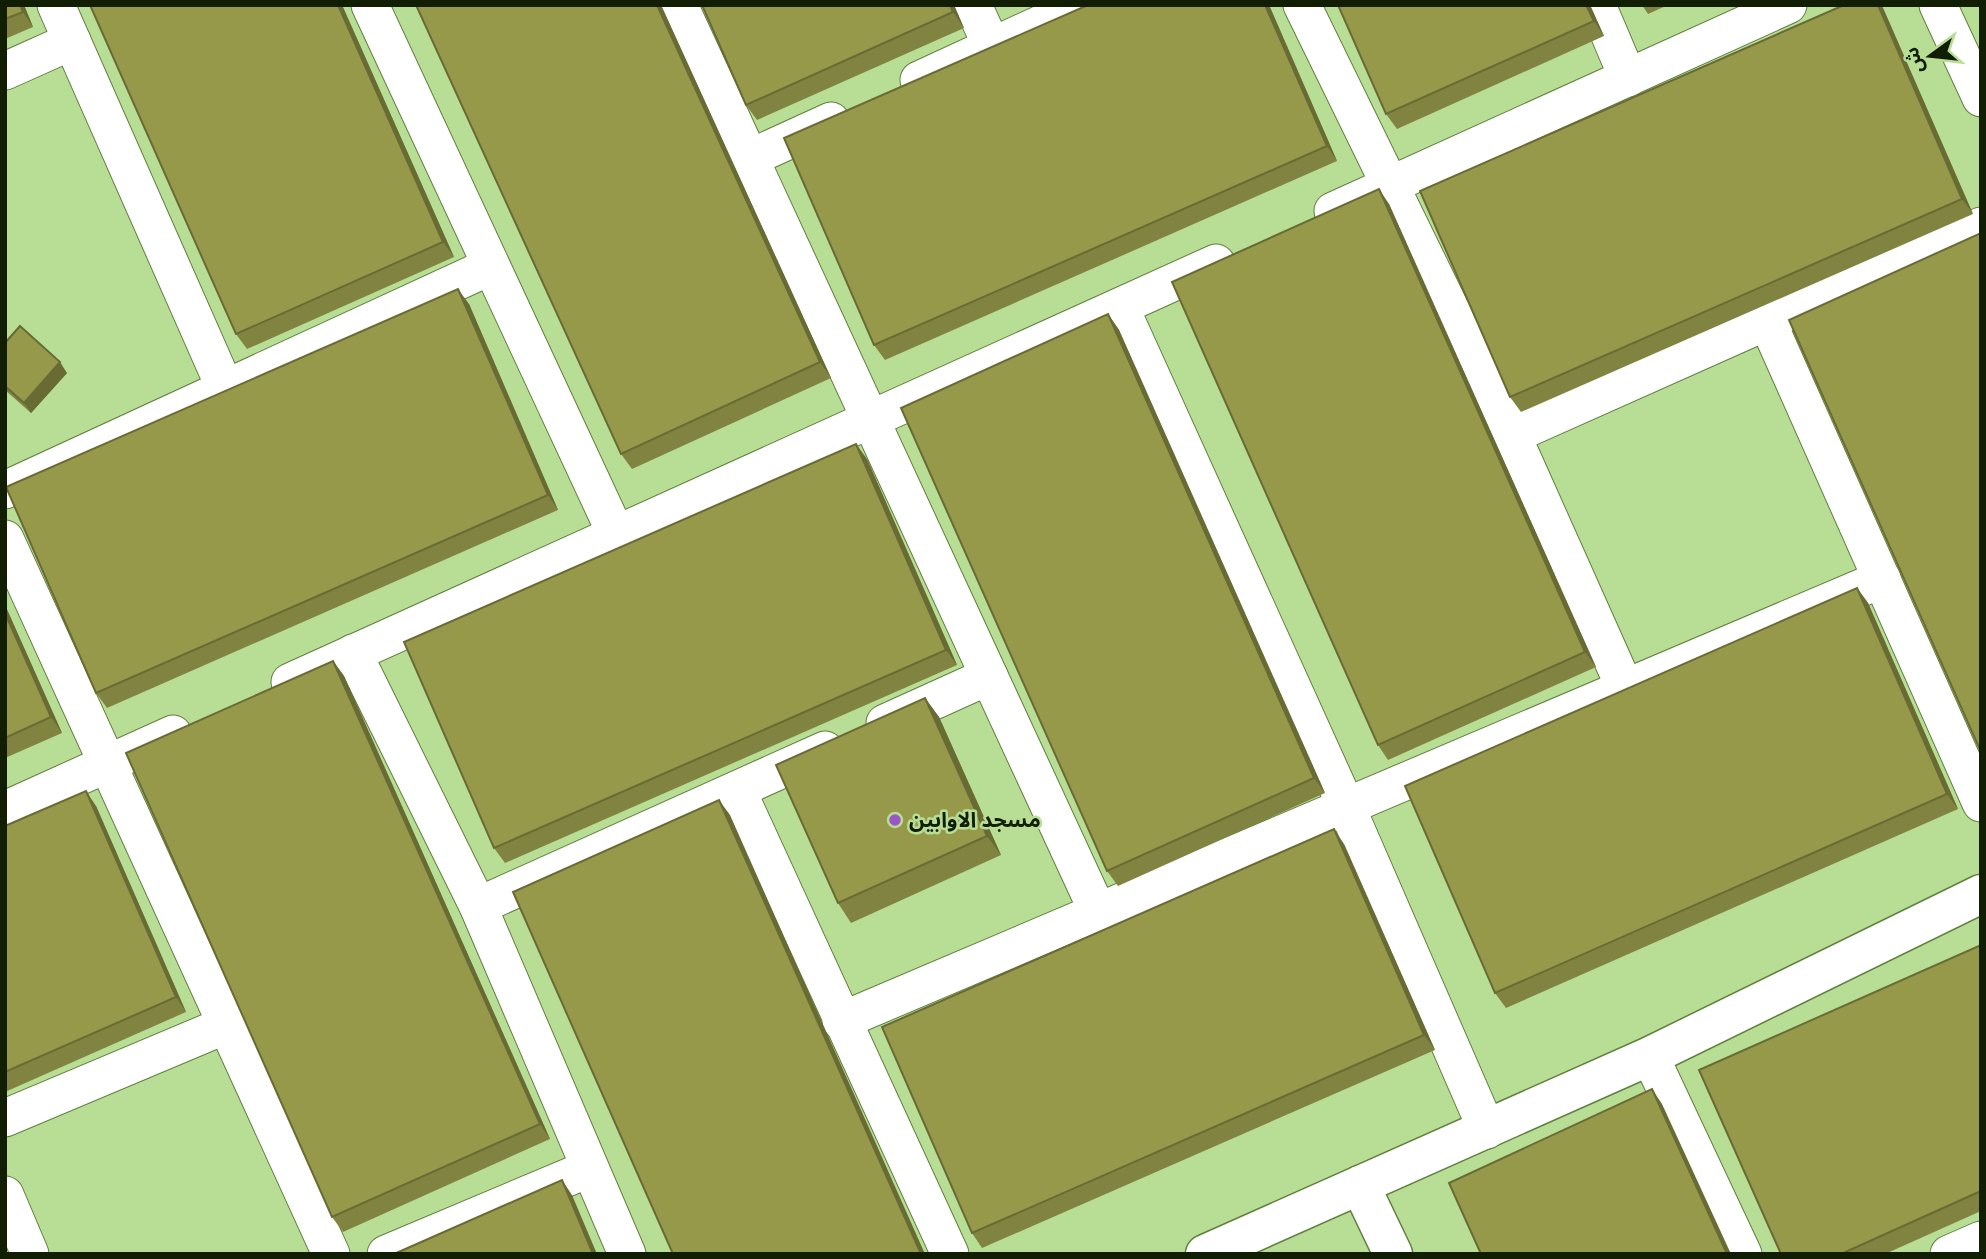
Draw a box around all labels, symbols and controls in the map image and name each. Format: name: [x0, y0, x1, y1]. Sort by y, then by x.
north arrow: [1895, 21, 1965, 91]
text: ش: [1900, 45, 1928, 76]
place label: مسجد الاوابين: [909, 807, 1041, 832]
marker: مسجد الاوابين: [887, 812, 903, 828]

